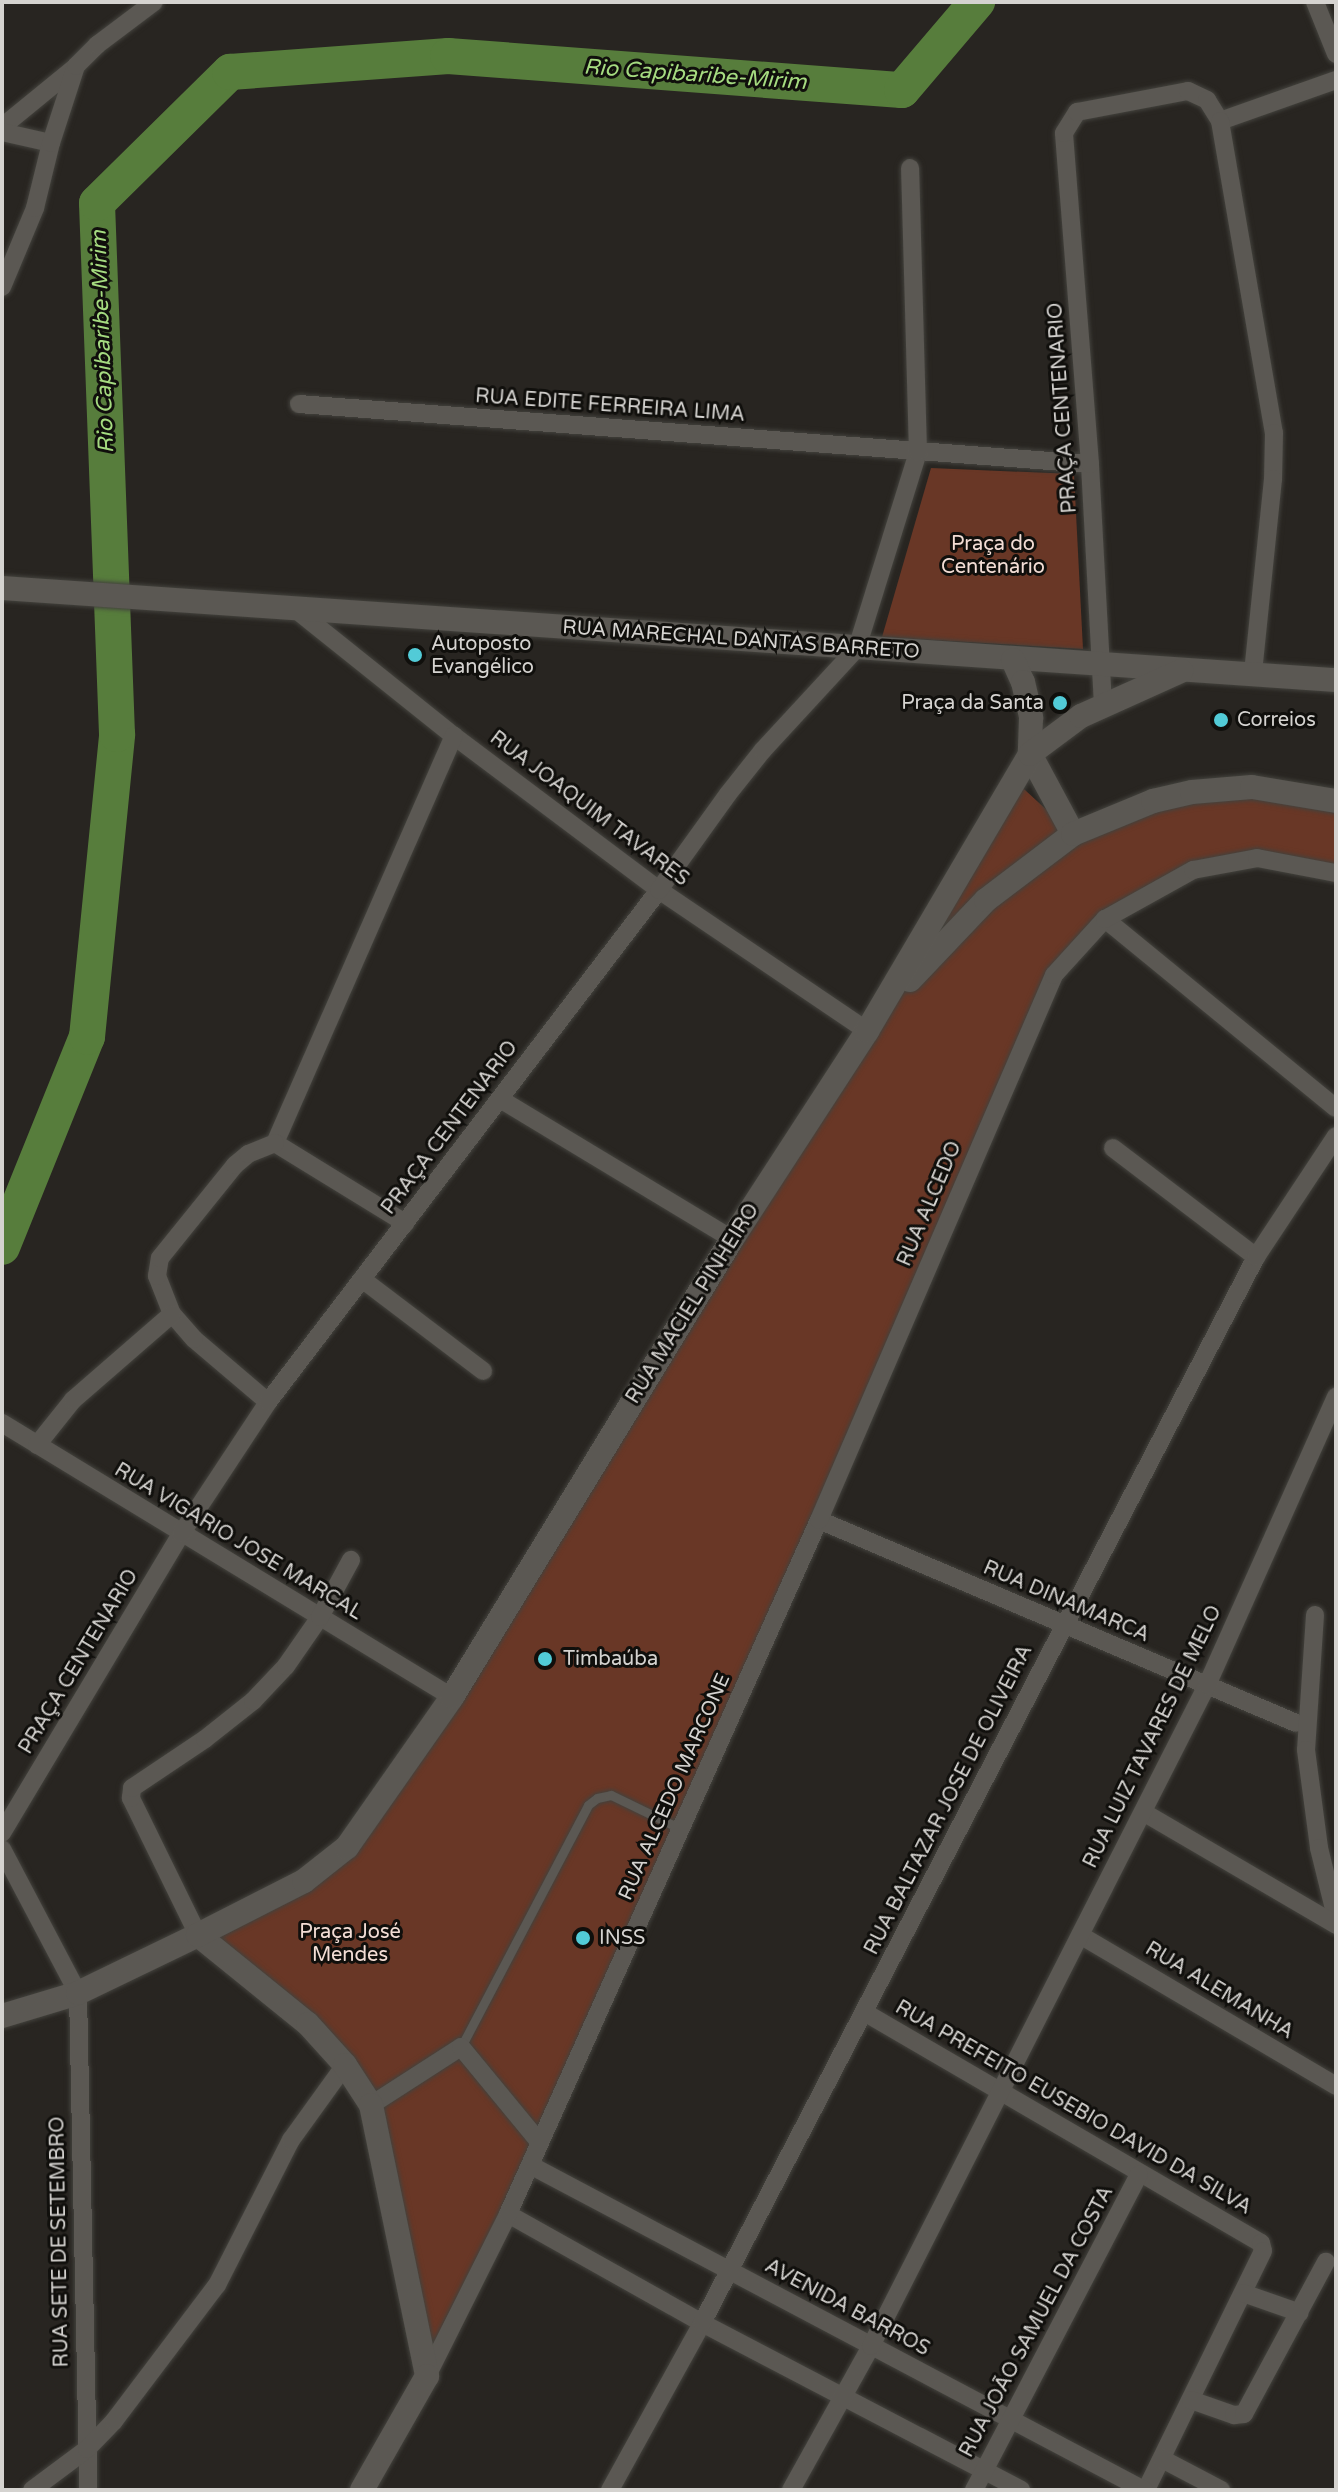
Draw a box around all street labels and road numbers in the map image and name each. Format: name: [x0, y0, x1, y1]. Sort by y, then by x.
street label: PRAÇA CENTENARIO: [1044, 302, 1082, 514]
street label: RUA EDITE FERREIRA LIMA: [474, 385, 746, 427]
street label: RUA MARECHAL DANTAS BARRETO: [562, 616, 920, 664]
street label: RUA JOAQUIM TAVARES: [485, 726, 693, 892]
street label: PRAÇA CENTENARIO: [377, 1036, 523, 1220]
street label: RUA ALCEDO: [893, 1138, 967, 1270]
street label: RUA MACIEL PINHEIRO: [622, 1200, 764, 1408]
street label: RUA VIGARIO JOSE MARCAL: [110, 1458, 366, 1626]
street label: RUA DINAMARCA: [979, 1556, 1153, 1648]
street label: PRAÇA CENTENARIO: [14, 1565, 144, 1759]
street label: RUA LUIZ TAVARES DE MELO: [1079, 1602, 1227, 1872]
street label: RUA BALTAZAR JOSE DE OLIVEIRA: [860, 1641, 1038, 1959]
street label: RUA ALCEDO MARCONE: [614, 1670, 736, 1904]
street label: RUA ALEMANHA: [1141, 1937, 1297, 2045]
street label: RUA PREFEITO EUSEBIO DAVID DA SILVA: [891, 1996, 1255, 2220]
street label: RUA SETE DE SETEMBRO: [46, 2116, 74, 2368]
street label: RUA JOÃO SAMUEL DA COSTA: [955, 2182, 1119, 2462]
street label: AVENIDA BARROS: [761, 2254, 933, 2362]

